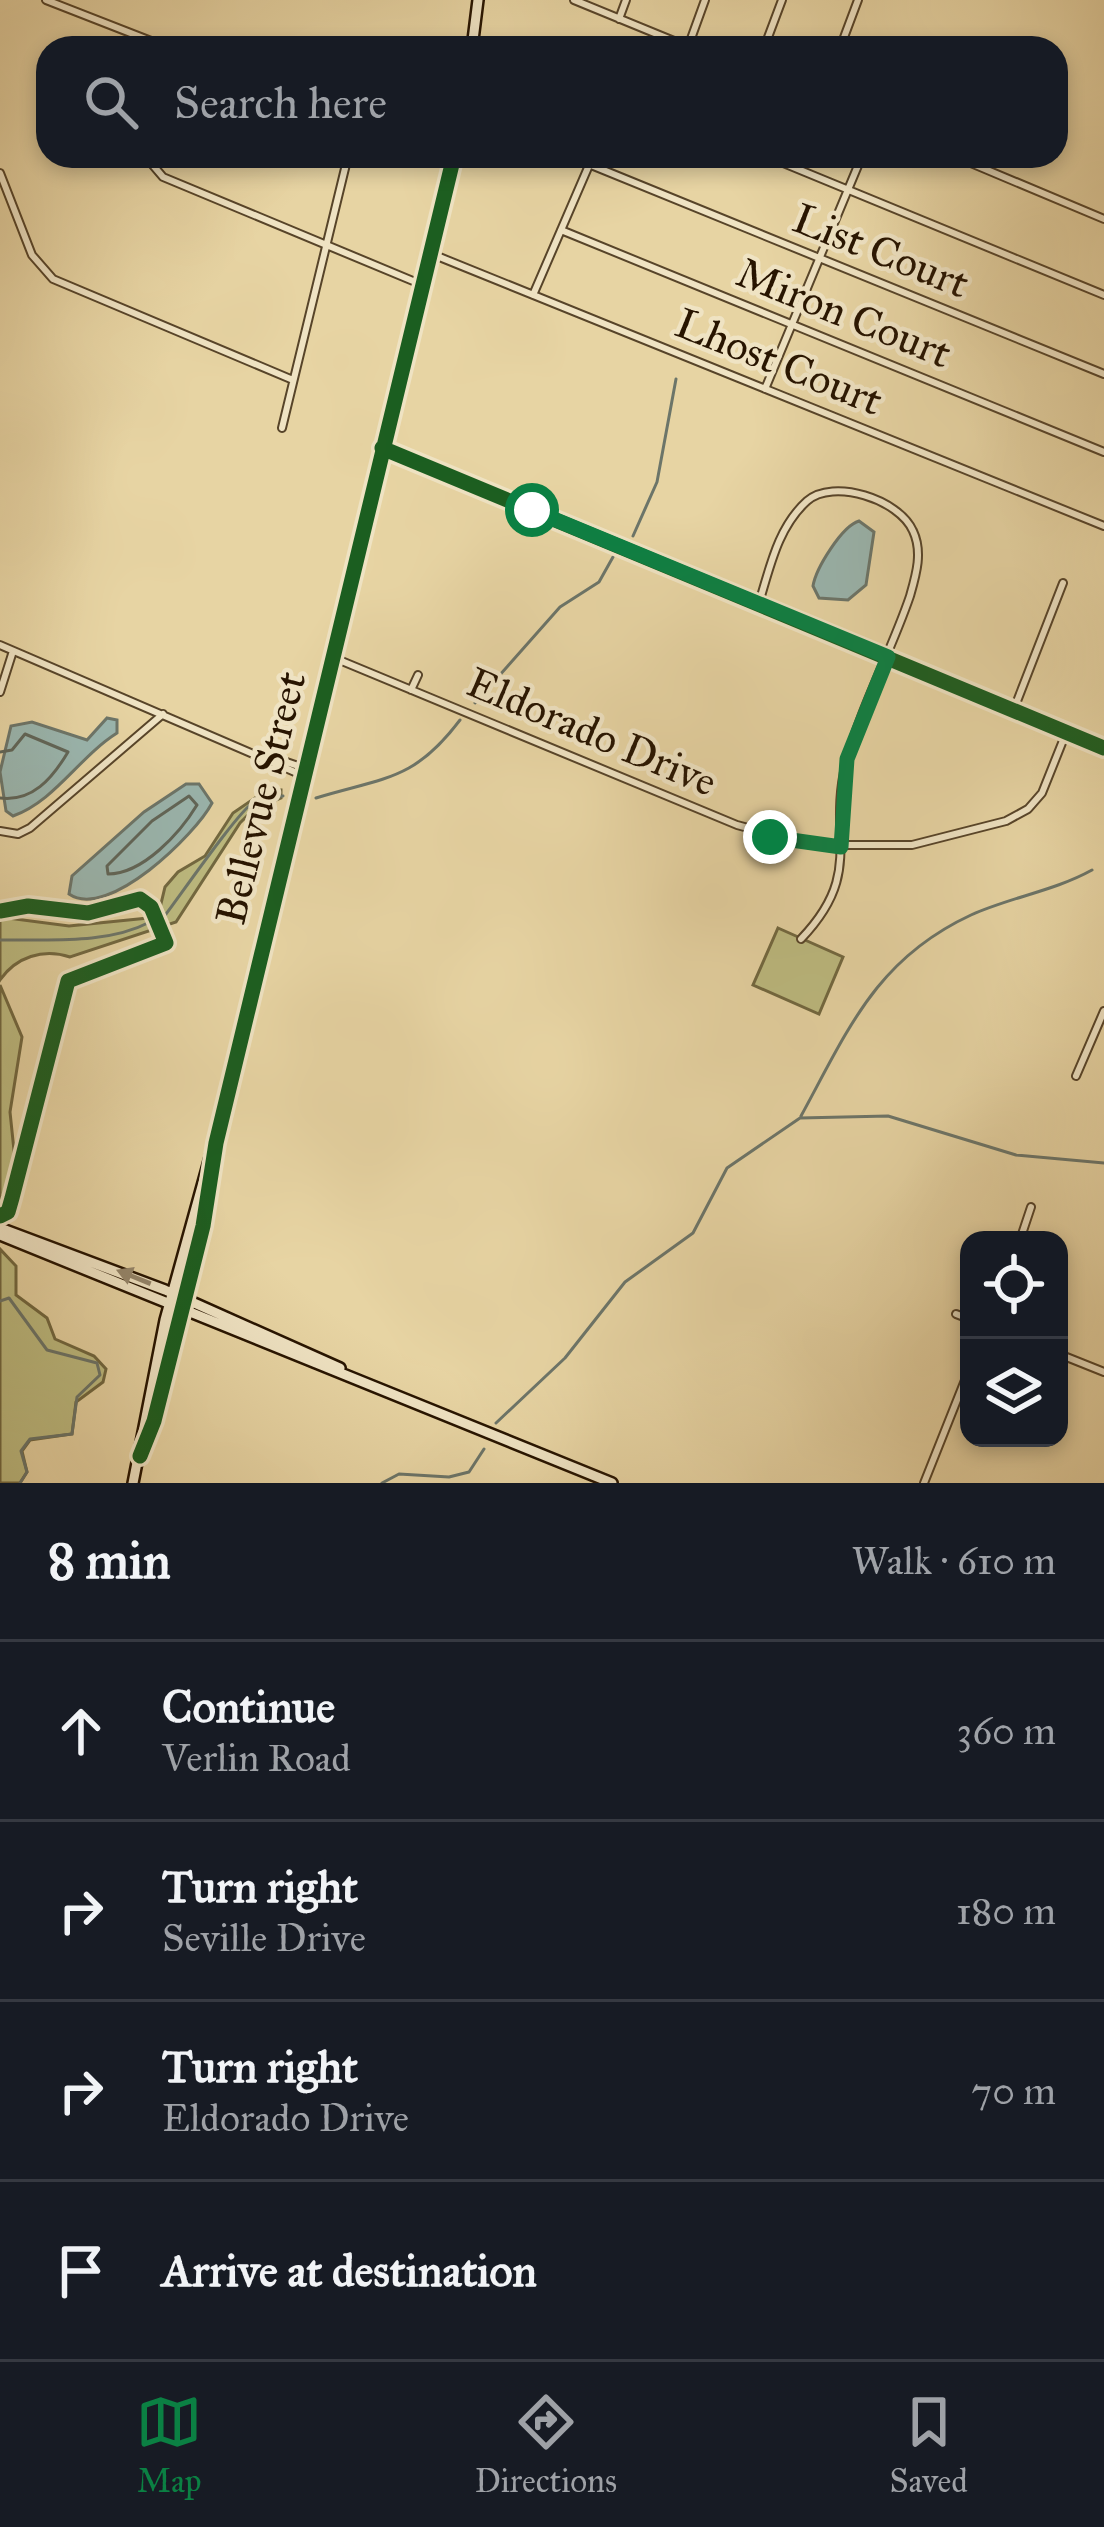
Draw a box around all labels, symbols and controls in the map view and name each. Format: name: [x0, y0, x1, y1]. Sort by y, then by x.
search box: [36, 36, 1068, 168]
icon: search: [78, 69, 144, 135]
text: Search here: [174, 75, 387, 130]
street label: List Court: [786, 192, 977, 310]
street label: Miron Court: [729, 246, 959, 380]
street label: Lhost Court: [668, 297, 890, 427]
route start: [505, 483, 559, 537]
street label: Eldorado Drive: [459, 656, 725, 808]
street label: Bellevue Street: [204, 666, 318, 930]
route end: [743, 810, 797, 864]
map controls: [960, 1231, 1068, 1447]
button: locate: [960, 1231, 1068, 1339]
one-way arrow: [115, 1267, 151, 1286]
button: layers: [960, 1339, 1068, 1447]
text: 8 min: [48, 1530, 171, 1592]
text: Walk · 610 m: [852, 1537, 1056, 1585]
text: Continue: [162, 1679, 335, 1734]
icon: ahead: [48, 1698, 114, 1764]
text: 360 m: [957, 1707, 1056, 1755]
text: Verlin Road: [162, 1734, 351, 1782]
text: Turn right: [162, 1859, 358, 1914]
icon: right: [48, 1878, 114, 1944]
text: 180 m: [956, 1887, 1056, 1935]
text: Seville Drive: [162, 1914, 366, 1962]
text: Turn right: [162, 2039, 358, 2094]
icon: right: [48, 2058, 114, 2124]
text: 70 m: [971, 2067, 1056, 2115]
text: Eldorado Drive: [162, 2094, 409, 2142]
icon: arrive: [48, 2238, 114, 2304]
text: Arrive at destination: [162, 2243, 537, 2298]
tab: Map: [136, 2389, 202, 2501]
tab: Directions: [475, 2389, 617, 2501]
tab: Saved: [889, 2389, 968, 2501]

